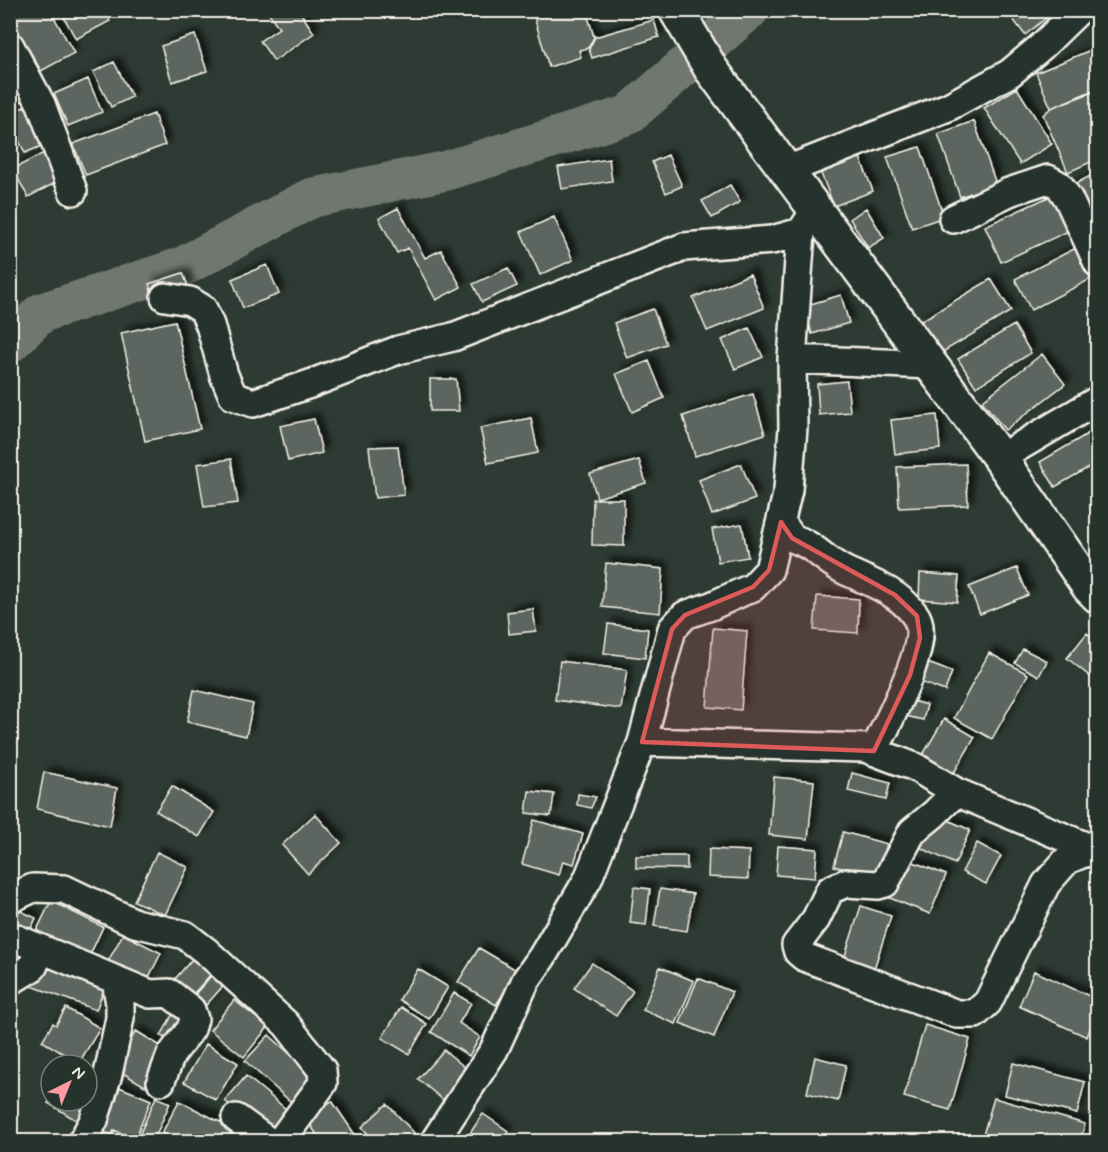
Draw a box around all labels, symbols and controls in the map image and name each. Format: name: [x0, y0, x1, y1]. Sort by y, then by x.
north arrow: [39, 1053, 99, 1113]
text: N: [67, 1062, 89, 1084]

